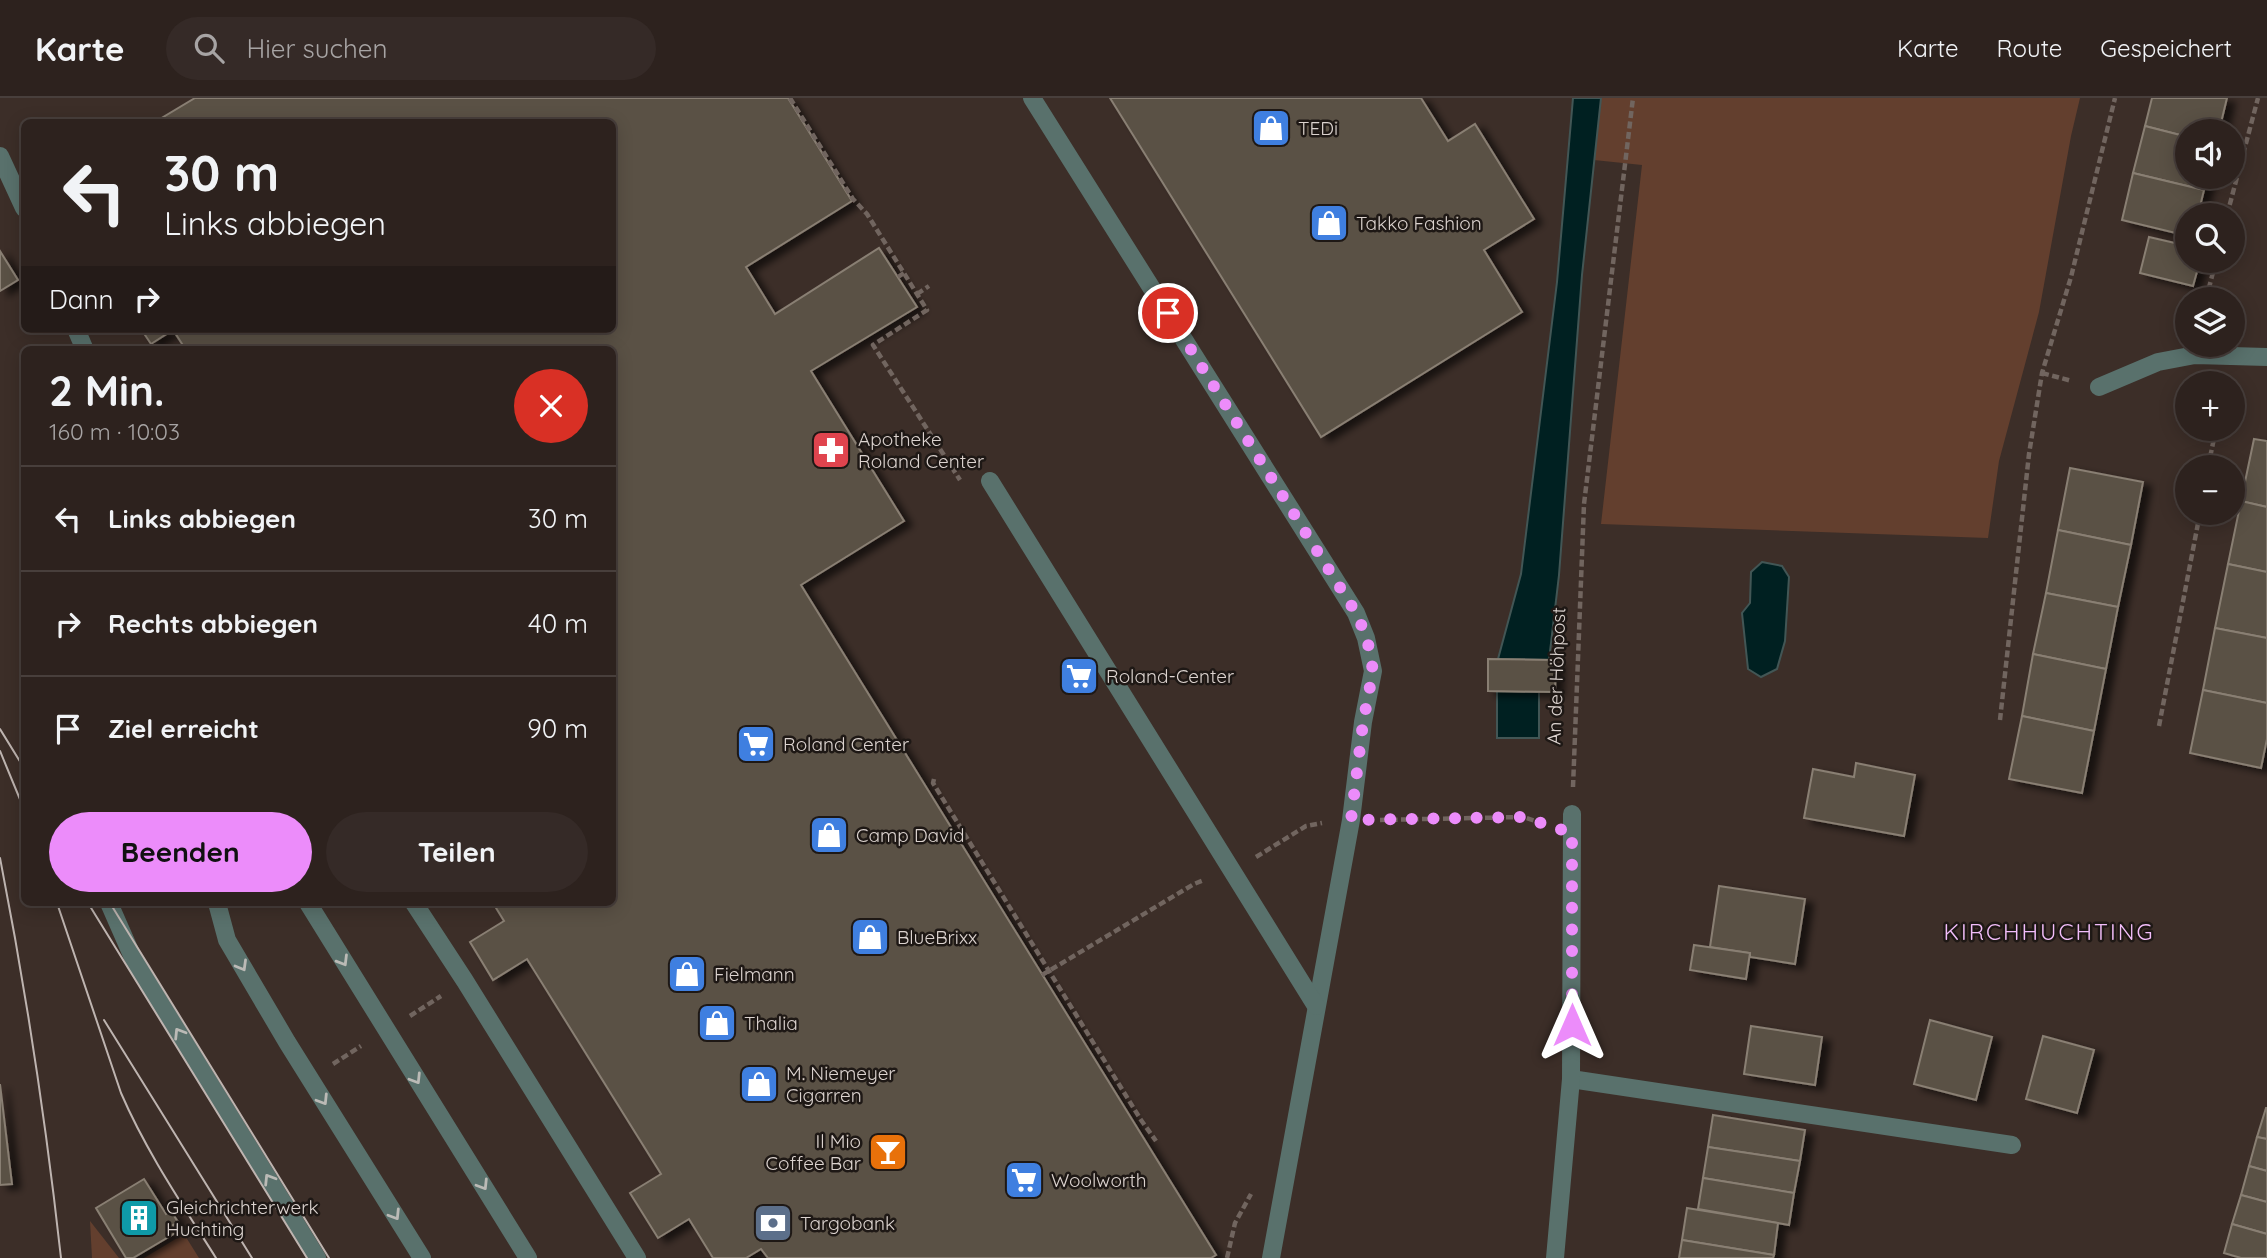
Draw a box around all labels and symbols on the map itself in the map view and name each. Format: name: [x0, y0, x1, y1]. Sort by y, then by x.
shop icon: TEDi: [1250, 107, 1292, 149]
place label: TEDi: [1298, 116, 1338, 140]
shop icon: Takko Fashion: [1308, 202, 1350, 244]
place label: Takko Fashion: [1356, 211, 1482, 235]
pin: [1138, 283, 1198, 343]
place label: Apotheke Roland Center: [858, 427, 985, 473]
pharmacy icon: Apotheke Roland Center: [810, 429, 852, 471]
street label: An der Höhpost: [1542, 607, 1570, 745]
supermarket icon: Roland-Center: [1058, 655, 1100, 697]
place label: Roland-Center: [1106, 664, 1235, 688]
supermarket icon: Roland Center: [735, 723, 777, 765]
place label: Roland Center: [783, 732, 910, 756]
shop icon: Camp David: [808, 814, 850, 856]
place label: Camp David: [856, 823, 965, 847]
shop icon: BlueBrixx: [849, 916, 891, 958]
district label: KIRCHHUCHTING: [1944, 917, 2154, 946]
place label: BlueBrixx: [897, 925, 977, 949]
shop icon: Fielmann: [666, 953, 708, 995]
one-way arrow: [335, 954, 348, 967]
one-way arrow: [234, 958, 247, 971]
place label: Fielmann: [714, 962, 795, 986]
position arrow: [1535, 988, 1609, 1062]
shop icon: Thalia: [696, 1002, 738, 1044]
place label: Thalia: [744, 1011, 798, 1035]
one-way arrow: [174, 1028, 187, 1041]
place label: M. Niemeyer Cigarren: [786, 1061, 896, 1107]
shop icon: M. Niemeyer Cigarren: [738, 1063, 780, 1105]
one-way arrow: [408, 1072, 421, 1085]
one-way arrow: [315, 1092, 328, 1105]
place label: Il Mio Coffee Bar: [766, 1129, 862, 1175]
bar icon: Il Mio Coffee Bar: [867, 1131, 909, 1173]
supermarket icon: Woolworth: [1003, 1159, 1045, 1201]
place label: Woolworth: [1051, 1168, 1146, 1192]
one-way arrow: [264, 1174, 277, 1187]
one-way arrow: [474, 1178, 487, 1191]
place label: Gleichrichterwerk Huchting: [166, 1195, 319, 1241]
building icon: Gleichrichterwerk Huchting: [118, 1197, 160, 1239]
bank icon: Targobank: [752, 1202, 794, 1244]
one-way arrow: [386, 1208, 399, 1221]
place label: Targobank: [800, 1211, 895, 1235]

